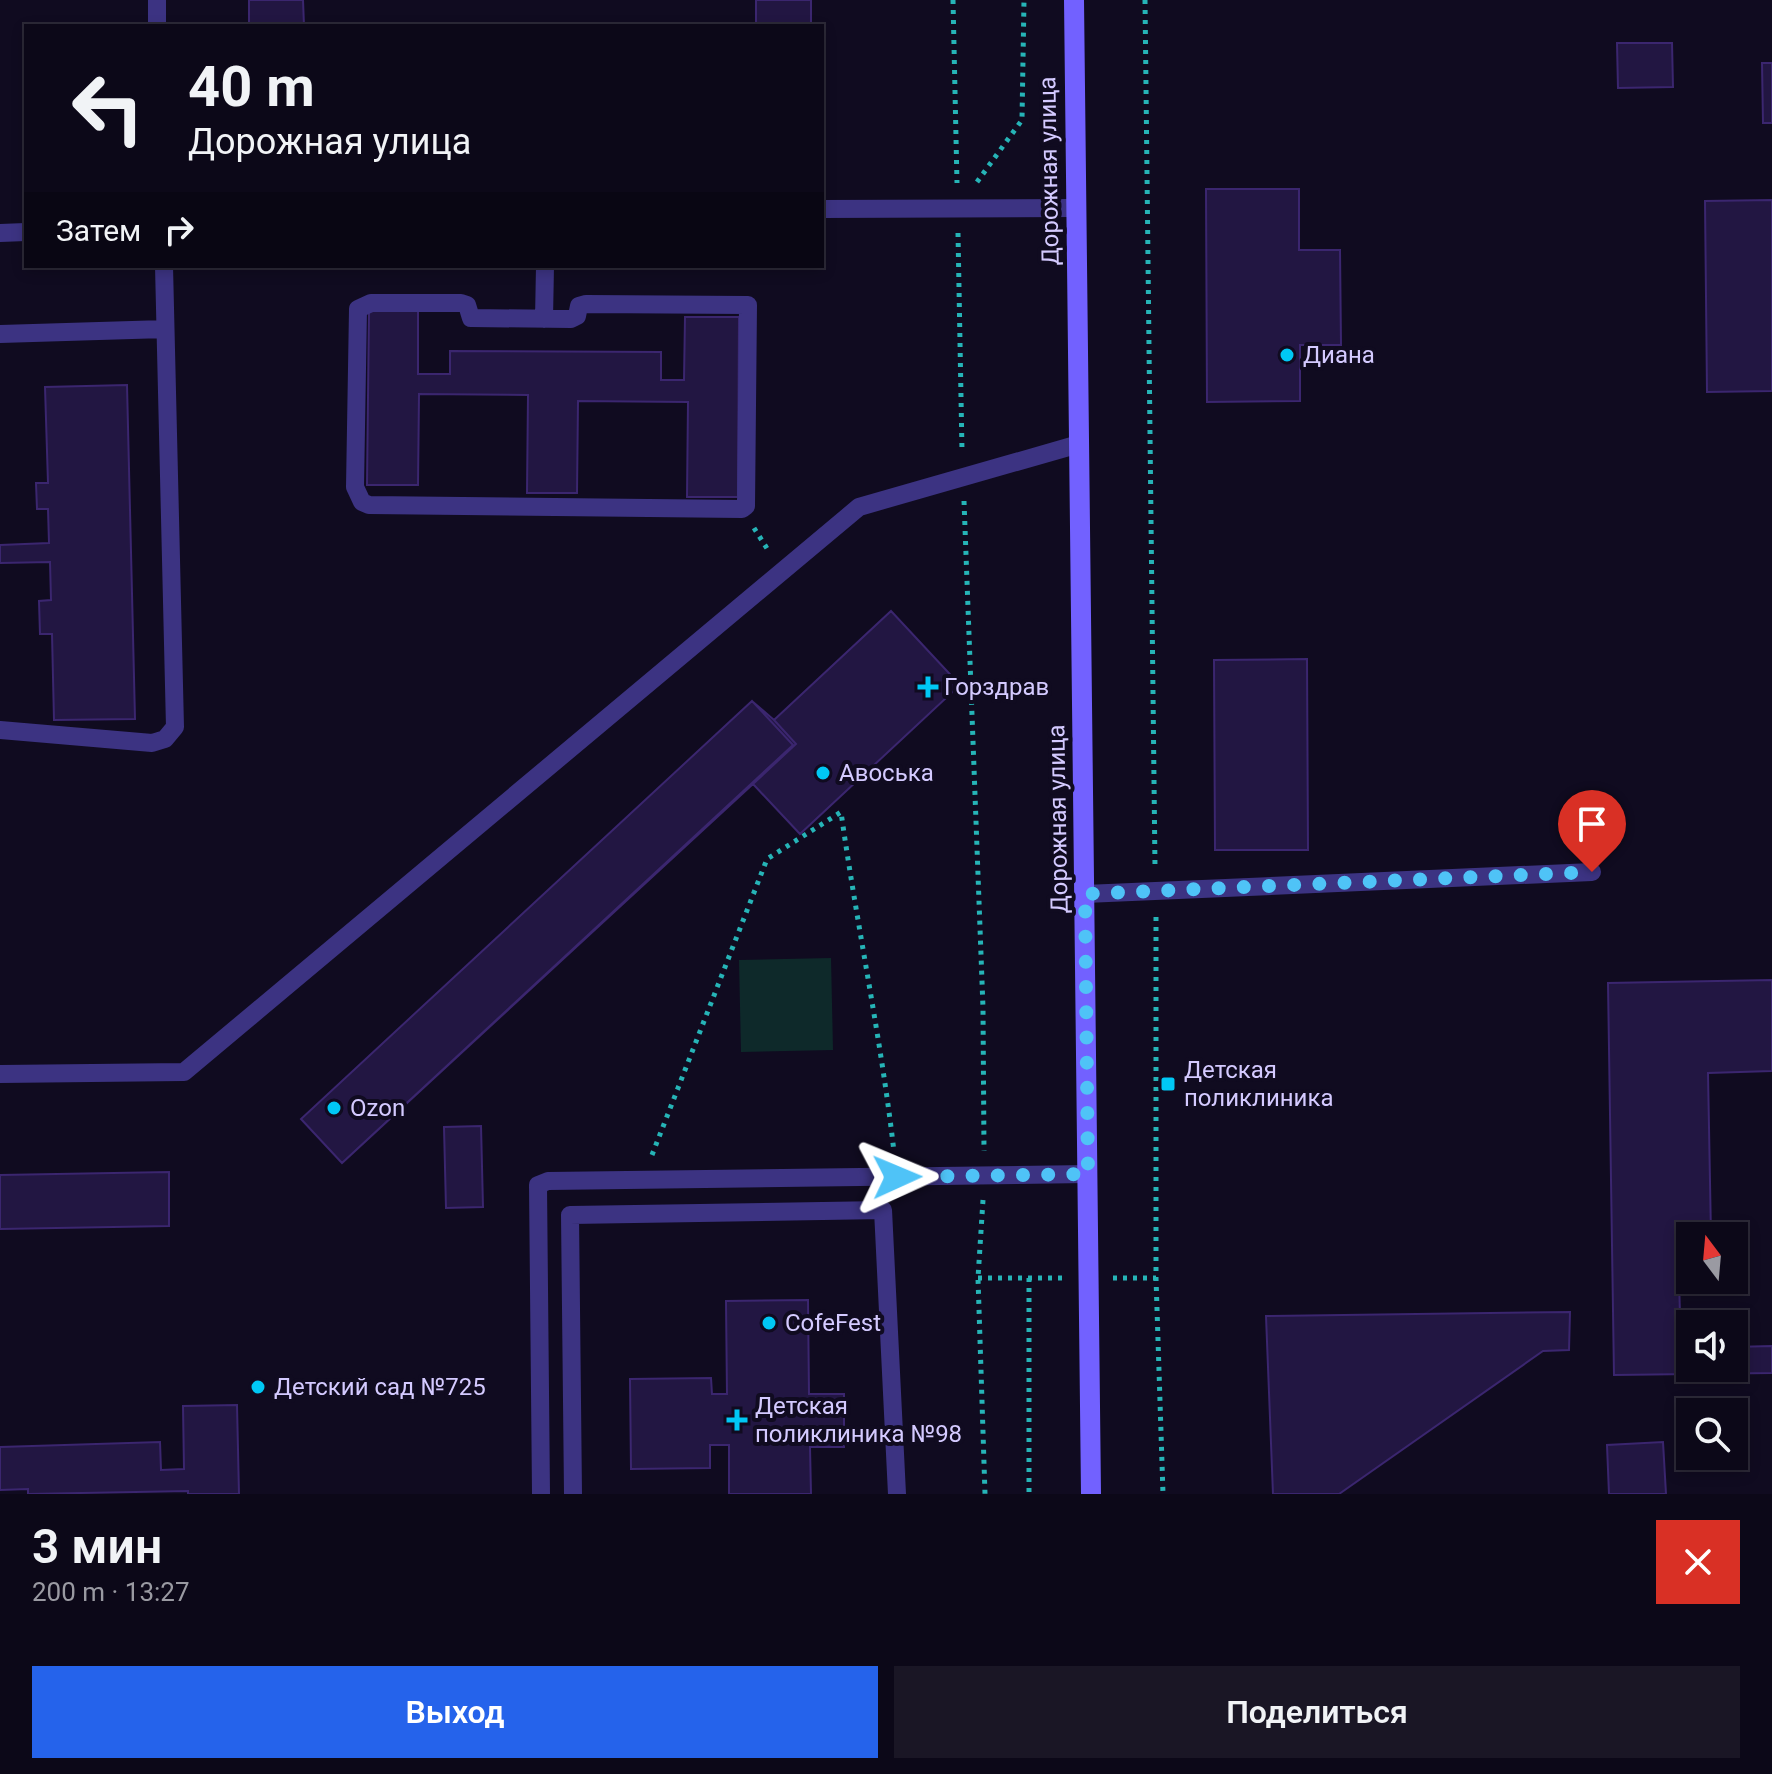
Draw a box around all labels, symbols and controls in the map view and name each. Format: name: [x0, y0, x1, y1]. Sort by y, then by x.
text: 40 m: [188, 54, 315, 120]
icon: left: [56, 56, 160, 160]
street label: Дорожная улица: [1033, 76, 1065, 266]
text: Дорожная улица: [188, 121, 471, 163]
icon: right: [157, 208, 201, 252]
text: Затем: [56, 213, 141, 248]
place label: Диана: [1303, 341, 1375, 369]
marker: Диана: [1278, 346, 1296, 364]
place label: Горздрав: [944, 673, 1049, 701]
marker: Горздрав: [919, 678, 937, 696]
street label: Дорожная улица: [1042, 724, 1074, 914]
place label: Авоська: [839, 759, 934, 787]
marker: Авоська: [814, 764, 832, 782]
pin: [1558, 790, 1626, 872]
icon: arrive: [1570, 802, 1614, 846]
place label: Детская поликлиника: [1184, 1056, 1334, 1112]
marker: Детская поликлиника: [1159, 1075, 1177, 1093]
place label: Ozon: [350, 1094, 405, 1122]
marker: Ozon: [325, 1099, 343, 1117]
position arrow: [855, 1135, 939, 1219]
north arrow: [1676, 1222, 1748, 1294]
map controls: [1676, 1222, 1748, 1470]
place label: CofeFest: [785, 1309, 881, 1337]
button: sound: [1676, 1310, 1748, 1382]
marker: CofeFest: [760, 1314, 778, 1332]
place label: Детский сад №725: [274, 1373, 486, 1401]
marker: Детский сад №725: [249, 1378, 267, 1396]
place label: Детская поликлиника №98: [755, 1392, 962, 1448]
button: search: [1676, 1398, 1748, 1470]
marker: Детская поликлиника №98: [726, 1409, 748, 1431]
text: 3 мин: [32, 1518, 162, 1575]
button: close: [1656, 1520, 1740, 1604]
text: 200 m · 13:27: [32, 1577, 190, 1607]
button: Выход: [32, 1666, 878, 1758]
button: Поделиться: [894, 1666, 1740, 1758]

